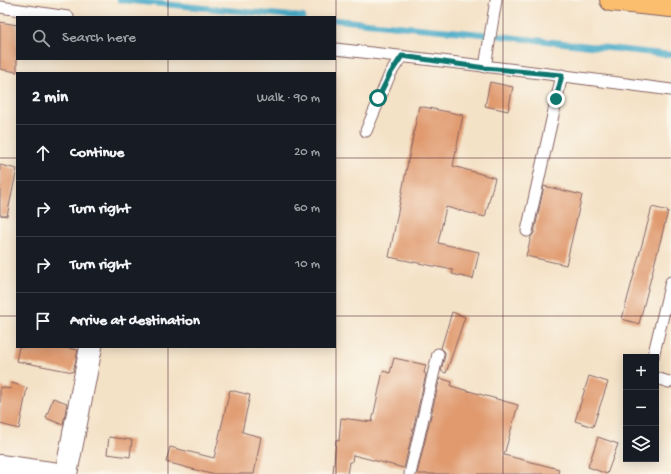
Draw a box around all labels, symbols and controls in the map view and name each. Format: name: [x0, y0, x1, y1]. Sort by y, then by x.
search box: [16, 16, 336, 60]
icon: search: [30, 27, 52, 49]
text: Search here: [62, 29, 136, 47]
text: 2 min: [32, 88, 68, 108]
route start: [369, 89, 387, 107]
route end: [547, 90, 565, 108]
text: Walk · 90 m: [257, 91, 320, 106]
icon: ahead: [32, 142, 54, 164]
text: Continue: [70, 144, 124, 162]
text: 20 m: [294, 145, 320, 160]
icon: right: [32, 198, 54, 220]
text: Turn right: [70, 200, 130, 218]
text: 60 m: [294, 201, 320, 216]
icon: right: [32, 254, 54, 276]
text: Turn right: [70, 256, 130, 274]
text: 10 m: [295, 257, 320, 272]
icon: arrive: [32, 310, 54, 332]
text: Arrive at destination: [70, 312, 200, 330]
map controls: [623, 354, 659, 462]
button: +: [623, 354, 659, 390]
button: −: [623, 390, 659, 426]
button: layers: [623, 426, 659, 462]

